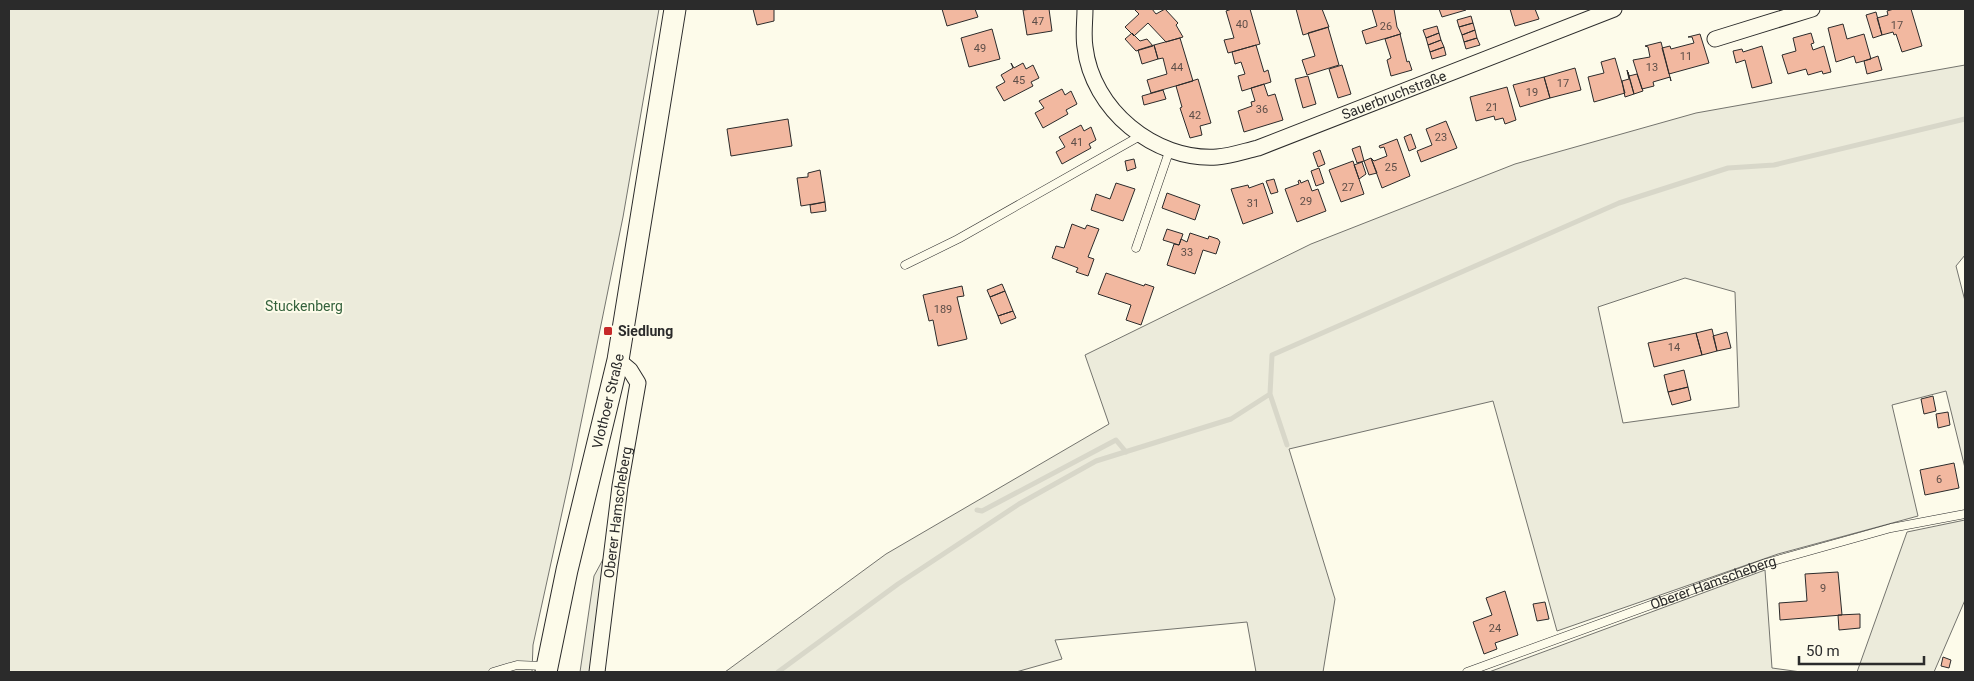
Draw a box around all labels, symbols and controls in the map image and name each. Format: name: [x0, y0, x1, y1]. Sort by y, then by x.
house number: 47: [1032, 15, 1044, 28]
house number: 40: [1236, 18, 1248, 31]
house number: 17: [1891, 19, 1903, 32]
house number: 26: [1380, 20, 1392, 33]
house number: 49: [974, 42, 986, 55]
house number: 11: [1680, 50, 1692, 63]
house number: 44: [1171, 61, 1183, 74]
house number: 13: [1646, 61, 1658, 74]
street label: Sauerbruchstraße: [1339, 67, 1448, 123]
house number: 45: [1013, 74, 1025, 87]
house number: 17: [1557, 77, 1569, 90]
house number: 19: [1526, 86, 1538, 99]
house number: 21: [1486, 101, 1498, 114]
house number: 36: [1256, 103, 1268, 116]
house number: 42: [1189, 109, 1201, 122]
house number: 23: [1435, 131, 1447, 144]
house number: 41: [1071, 136, 1083, 149]
house number: 25: [1385, 161, 1397, 174]
house number: 27: [1342, 181, 1354, 194]
house number: 29: [1300, 195, 1312, 208]
house number: 31: [1247, 197, 1259, 210]
house number: 33: [1181, 246, 1193, 259]
park label: Stuckenberg: [265, 298, 343, 314]
house number: 189: [934, 303, 952, 316]
place label: Siedlung: [618, 323, 673, 339]
marker: Siedlung: [602, 325, 614, 337]
house number: 14: [1668, 341, 1680, 354]
street label: Vlothoer Straße: [589, 353, 627, 450]
street label: Oberer Hamscheberg: [601, 445, 635, 579]
house number: 6: [1936, 473, 1942, 486]
street label: Oberer Hamscheberg: [1648, 553, 1778, 613]
house number: 9: [1820, 582, 1826, 595]
house number: 24: [1489, 622, 1501, 635]
scale bar: [1799, 634, 1924, 666]
text: 50 m: [1806, 642, 1840, 660]

